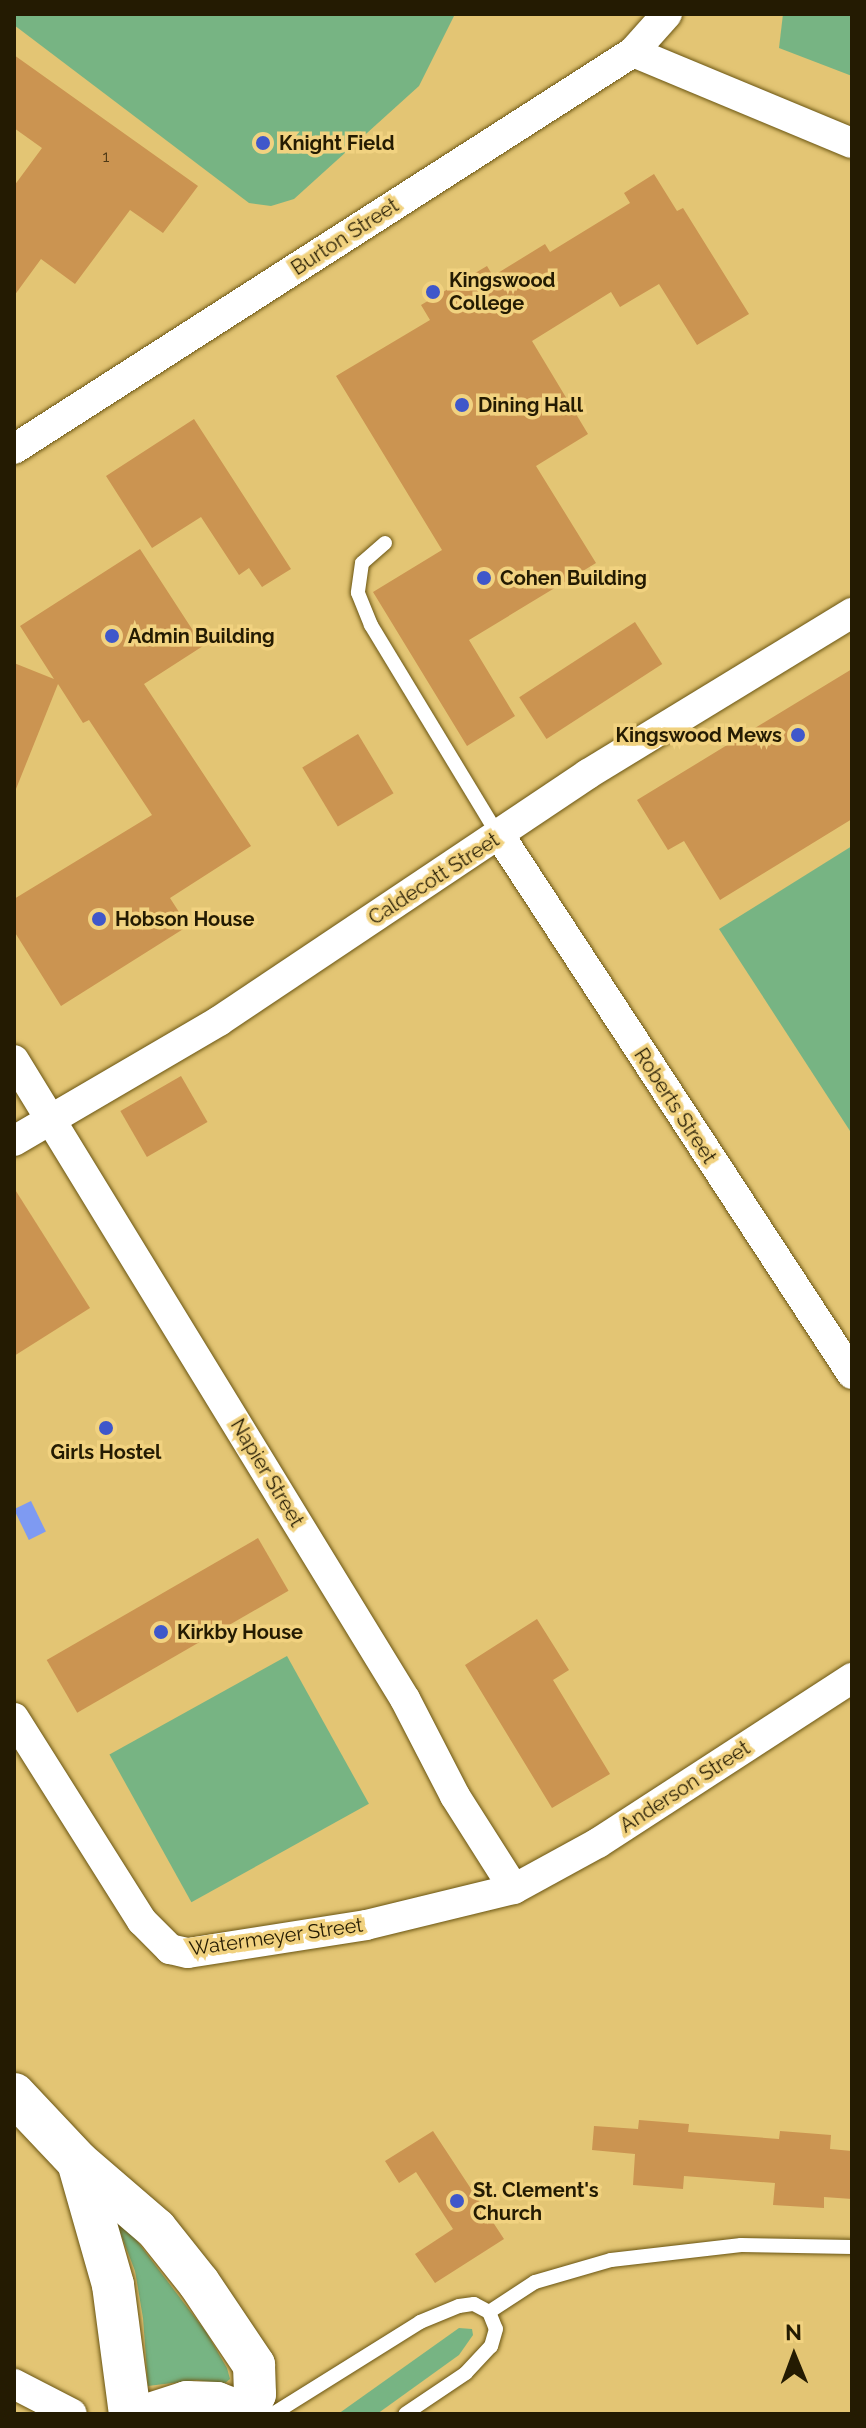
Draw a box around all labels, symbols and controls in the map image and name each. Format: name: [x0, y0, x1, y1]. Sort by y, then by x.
place label: Knight Field: [279, 131, 395, 155]
marker: Knight Field: [254, 134, 272, 152]
house number: 1: [103, 147, 109, 167]
street label: Burton Street: [287, 193, 403, 281]
place label: Kingswood College: [449, 268, 555, 315]
marker: Kingswood College: [424, 283, 442, 301]
place label: Dining Hall: [478, 393, 583, 417]
marker: Dining Hall: [453, 396, 471, 414]
place label: Cohen Building: [500, 566, 647, 590]
marker: Cohen Building: [475, 569, 493, 587]
place label: Admin Building: [128, 624, 275, 648]
marker: Admin Building: [103, 627, 121, 645]
place label: Kingswood Mews: [616, 723, 782, 747]
marker: Kingswood Mews: [789, 726, 807, 744]
street label: Caldecott Street: [364, 828, 504, 930]
place label: Hobson House: [115, 907, 254, 931]
marker: Hobson House: [90, 910, 108, 928]
street label: Roberts Street: [629, 1044, 721, 1168]
street label: Napier Street: [225, 1414, 309, 1532]
marker: Girls Hostel: [97, 1419, 115, 1437]
place label: Girls Hostel: [51, 1440, 161, 1464]
place label: Kirkby House: [177, 1620, 304, 1644]
marker: Kirkby House: [152, 1623, 170, 1641]
street label: Anderson Street: [616, 1736, 754, 1838]
street label: Watermeyer Street: [187, 1913, 365, 1961]
place label: St. Clement's Church: [473, 2178, 599, 2225]
marker: St. Clement's Church: [448, 2192, 466, 2210]
north arrow: [754, 2316, 834, 2396]
text: N: [785, 2319, 802, 2345]

